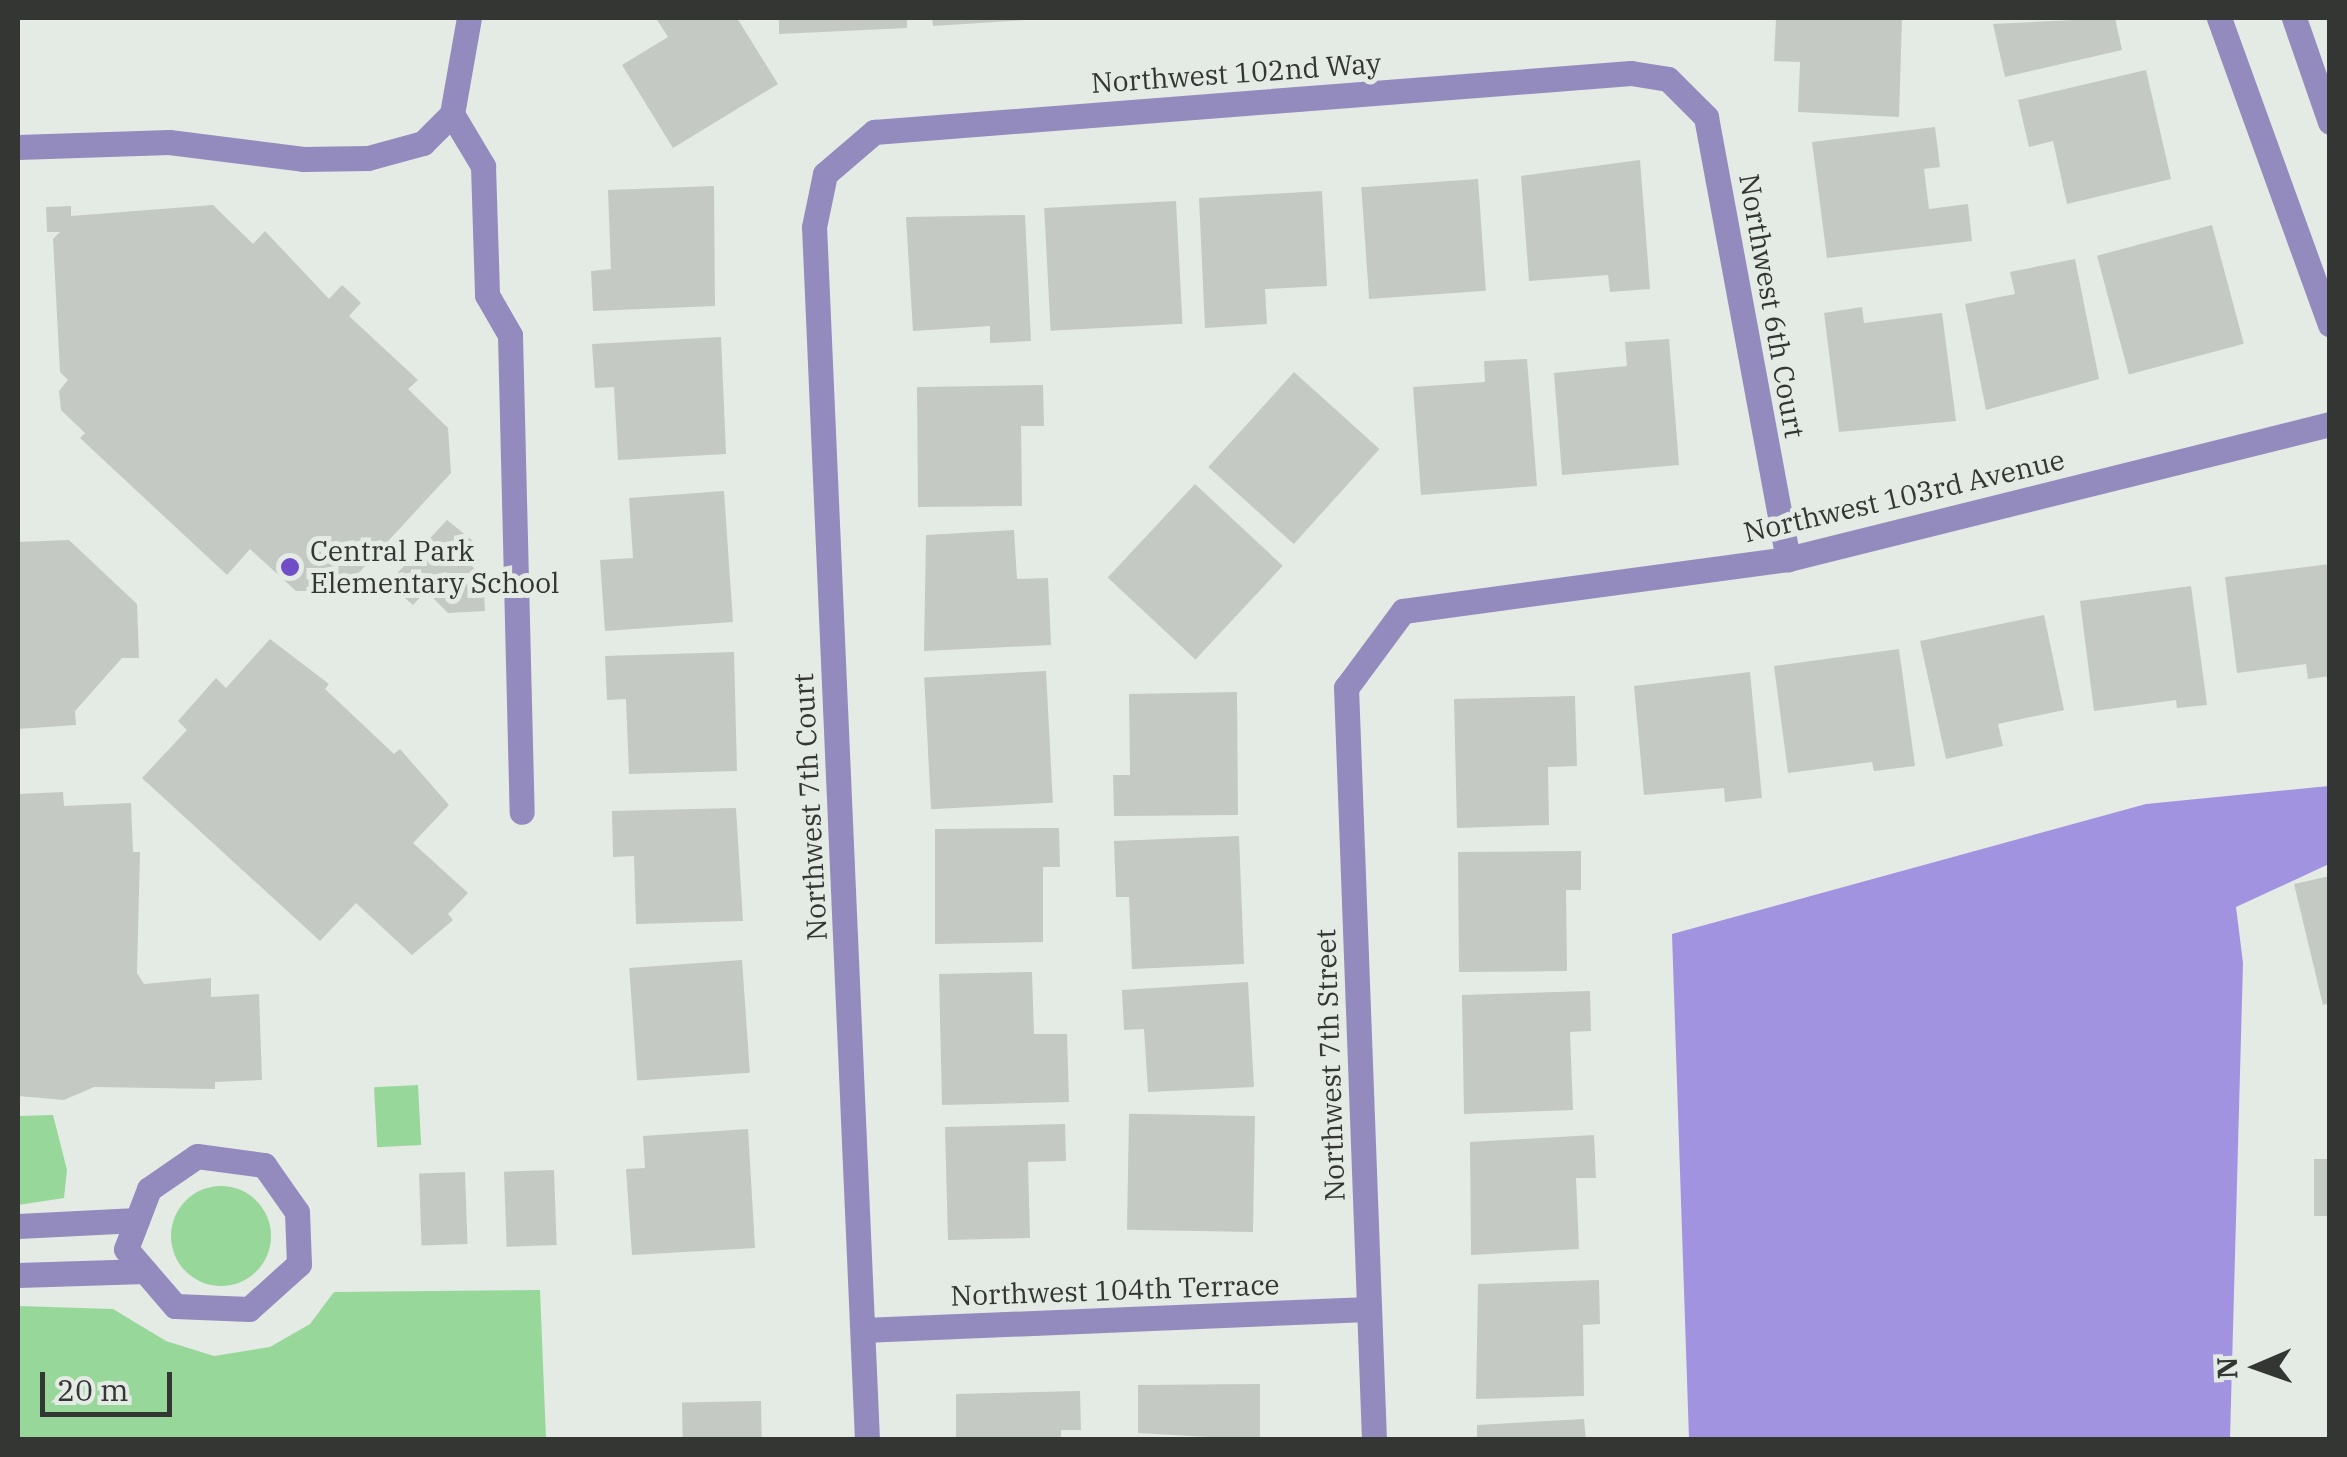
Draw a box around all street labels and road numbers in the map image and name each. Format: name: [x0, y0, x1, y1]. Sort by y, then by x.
street label: Northwest 102nd Way: [1090, 46, 1382, 100]
street label: Northwest 6th Court: [1732, 171, 1812, 441]
street label: Northwest 103rd Avenue: [1740, 443, 2068, 549]
street label: Northwest 7th Court: [786, 672, 834, 942]
street label: Northwest 7th Street: [1308, 928, 1352, 1202]
street label: Northwest 104th Terrace: [950, 1267, 1280, 1313]

